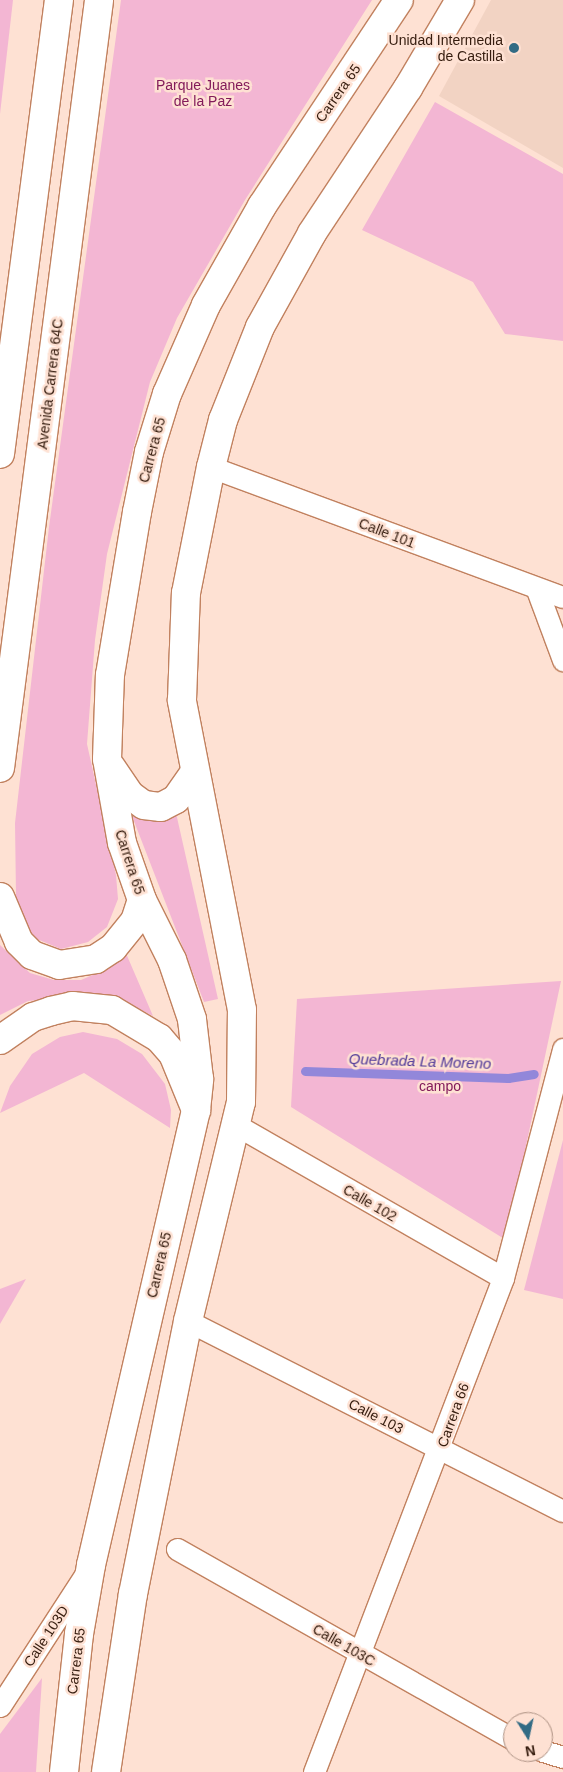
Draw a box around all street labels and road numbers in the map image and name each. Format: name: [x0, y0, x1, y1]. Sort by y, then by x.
street label: Carrera 65: [312, 61, 364, 125]
street label: Avenida Carrera 64C: [34, 318, 66, 450]
street label: Carrera 65: [135, 416, 169, 484]
street label: Calle 101: [356, 515, 418, 551]
street label: Carrera 65: [112, 828, 148, 896]
street label: Calle 102: [340, 1181, 400, 1225]
street label: Carrera 65: [143, 1231, 175, 1299]
street label: Carrera 66: [434, 1381, 472, 1449]
street label: Calle 103: [346, 1395, 406, 1437]
street label: Calle 103D: [20, 1602, 72, 1670]
street label: Calle 103C: [310, 1620, 378, 1670]
street label: Carrera 65: [64, 1627, 88, 1695]

